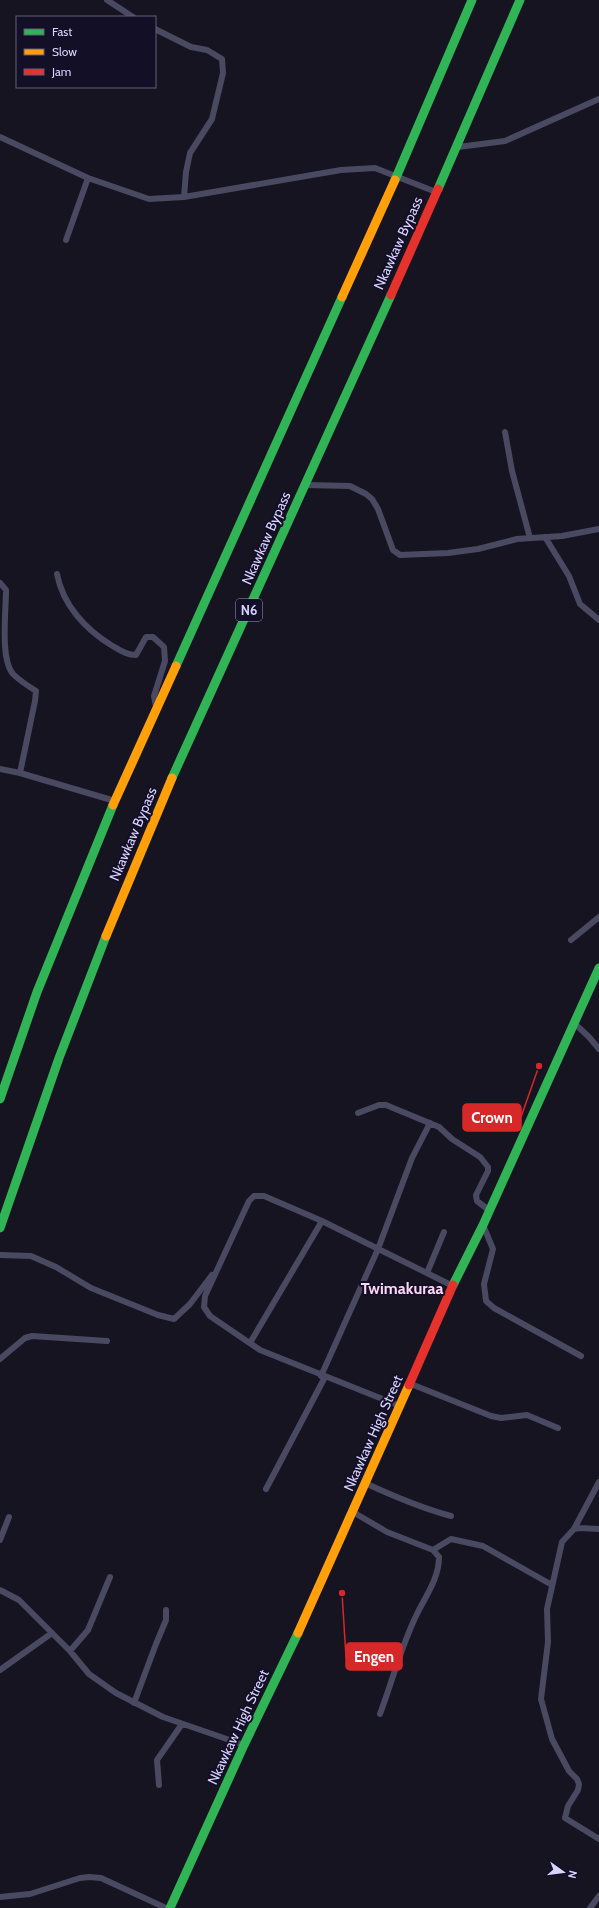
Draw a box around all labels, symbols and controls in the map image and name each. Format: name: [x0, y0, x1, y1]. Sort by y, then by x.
legend: [16, 16, 156, 88]
text: Fast: [52, 24, 72, 39]
text: Slow: [52, 44, 77, 59]
text: Jam: [51, 64, 71, 79]
street label: Nkawkaw Bypass: [369, 194, 427, 292]
street label: Nkawkaw Bypass: [237, 489, 295, 587]
road number: N6: [236, 599, 262, 621]
street label: Nkawkaw Bypass: [105, 784, 161, 884]
callout: Crown: [463, 1104, 521, 1131]
text: Crown: [471, 1109, 513, 1127]
district label: Twimakuraa: [361, 1279, 443, 1298]
street label: Nkawkaw High Street: [339, 1372, 407, 1494]
callout: Engen: [346, 1643, 402, 1670]
text: Engen: [354, 1648, 394, 1666]
street label: Nkawkaw High Street: [203, 1666, 273, 1787]
north arrow: [543, 1852, 583, 1892]
text: N: [565, 1869, 580, 1880]

